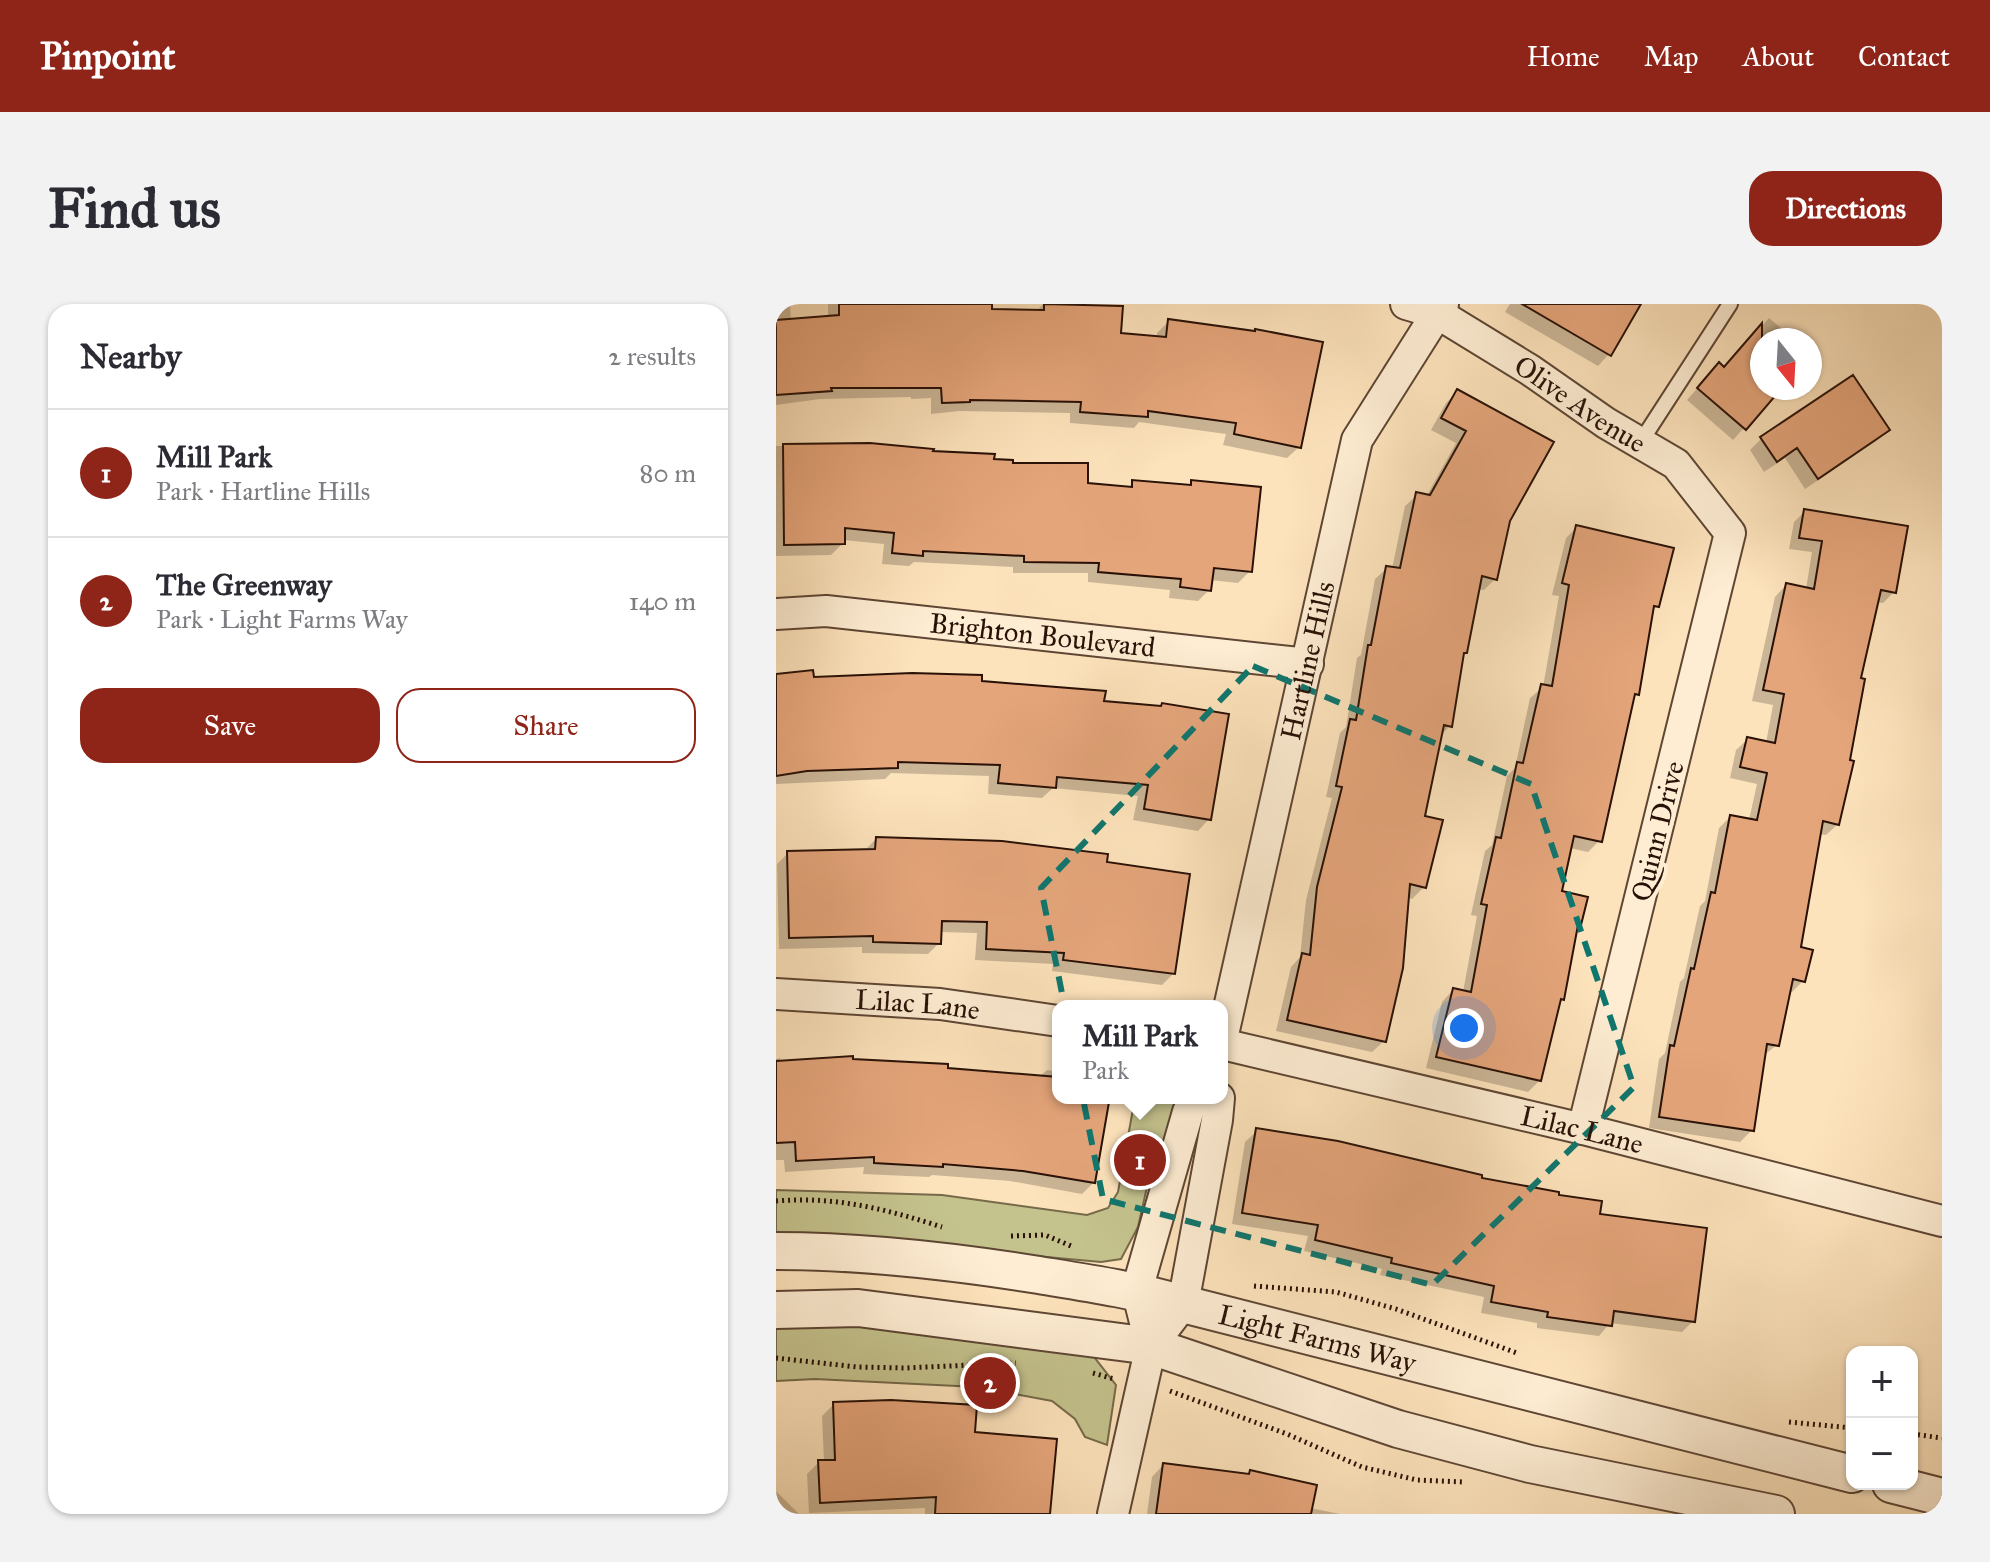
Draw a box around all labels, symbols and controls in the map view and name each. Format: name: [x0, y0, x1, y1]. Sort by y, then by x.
text: Pinpoint: [40, 33, 176, 79]
text: Home: [1527, 39, 1600, 74]
text: Map: [1644, 39, 1698, 74]
text: About: [1742, 39, 1814, 74]
text: Contact: [1858, 39, 1950, 74]
button: Directions: [1749, 171, 1942, 246]
text: Find us: [48, 174, 221, 242]
north arrow: [1750, 328, 1822, 400]
text: Nearby: [80, 336, 182, 377]
text: 2 results: [608, 340, 696, 372]
street label: Olive Avenue: [1508, 348, 1652, 461]
text: Mill Park: [156, 439, 272, 475]
text: 1: [101, 457, 111, 489]
text: 80 m: [640, 457, 696, 489]
text: Park · Hartline Hills: [156, 475, 370, 507]
text: The Greenway: [156, 567, 332, 603]
street label: Hartline Hills: [1273, 578, 1343, 743]
text: 2: [100, 585, 112, 617]
text: 140 m: [629, 585, 696, 617]
text: Park · Light Farms Way: [156, 603, 408, 635]
street label: Brighton Boulevard: [928, 606, 1157, 665]
button: Save: [80, 688, 380, 763]
button: Share: [396, 688, 696, 763]
street label: Quinn Drive: [1623, 757, 1692, 905]
street label: Lilac Lane: [854, 982, 982, 1028]
popup: [1052, 1000, 1228, 1104]
your location: [1444, 1008, 1484, 1048]
text: Mill Park: [1082, 1018, 1198, 1054]
text: Park: [1082, 1054, 1129, 1086]
street label: Lilac Lane: [1517, 1098, 1647, 1162]
pin: 1: [1114, 1130, 1166, 1190]
street label: Light Farms Way: [1215, 1297, 1421, 1381]
map controls: [1846, 1346, 1918, 1490]
button: +: [1846, 1346, 1918, 1418]
pin: 2: [964, 1353, 1016, 1413]
button: −: [1846, 1418, 1918, 1490]

